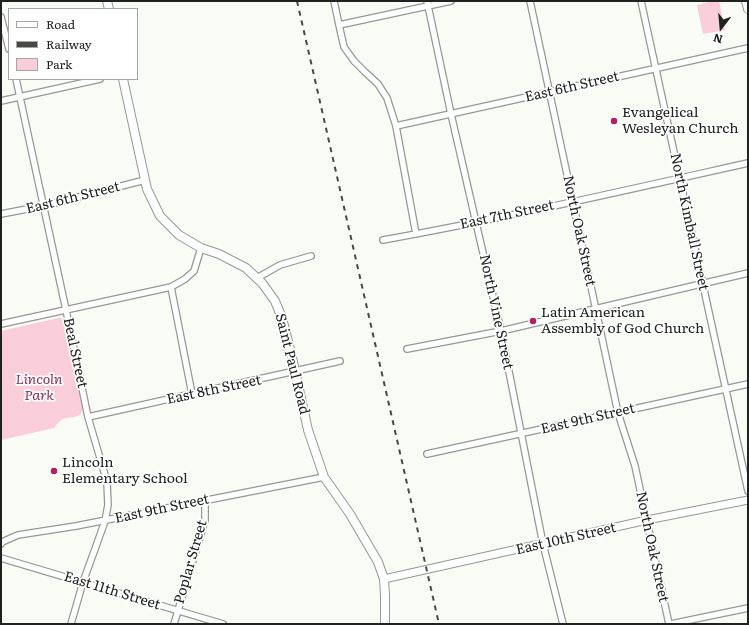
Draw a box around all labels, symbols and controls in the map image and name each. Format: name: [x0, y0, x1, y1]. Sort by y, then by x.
legend: [8, 8, 138, 80]
north arrow: [701, 8, 741, 48]
text: Road: [46, 15, 75, 33]
text: N: [711, 31, 724, 49]
text: Railway: [46, 35, 92, 53]
text: Park: [46, 55, 72, 73]
street label: East 6th Street: [523, 68, 621, 106]
place label: Evangelical Wesleyan Church: [622, 105, 738, 138]
marker: Evangelical Wesleyan Church: [609, 116, 619, 126]
street label: North Kimball Street: [666, 152, 712, 292]
street label: North Oak Street: [559, 174, 599, 288]
street label: East 6th Street: [24, 178, 122, 218]
street label: East 7th Street: [458, 197, 556, 233]
street label: North Vine Street: [476, 253, 516, 371]
place label: Latin American Assembly of God Church: [541, 305, 704, 338]
street label: Saint Paul Road: [271, 312, 313, 416]
street label: Beal Street: [59, 316, 91, 390]
marker: Latin American Assembly of God Church: [528, 316, 538, 326]
park label: Lincoln Park: [16, 372, 62, 404]
street label: East 8th Street: [165, 372, 263, 408]
street label: East 9th Street: [539, 400, 637, 438]
place label: Lincoln Elementary School: [62, 455, 188, 488]
marker: Lincoln Elementary School: [49, 466, 59, 476]
street label: North Oak Street: [632, 490, 672, 604]
street label: East 9th Street: [113, 491, 211, 527]
street label: Poplar Street: [171, 518, 211, 606]
street label: East 10th Street: [514, 519, 618, 559]
street label: East 11th Street: [62, 568, 162, 614]

